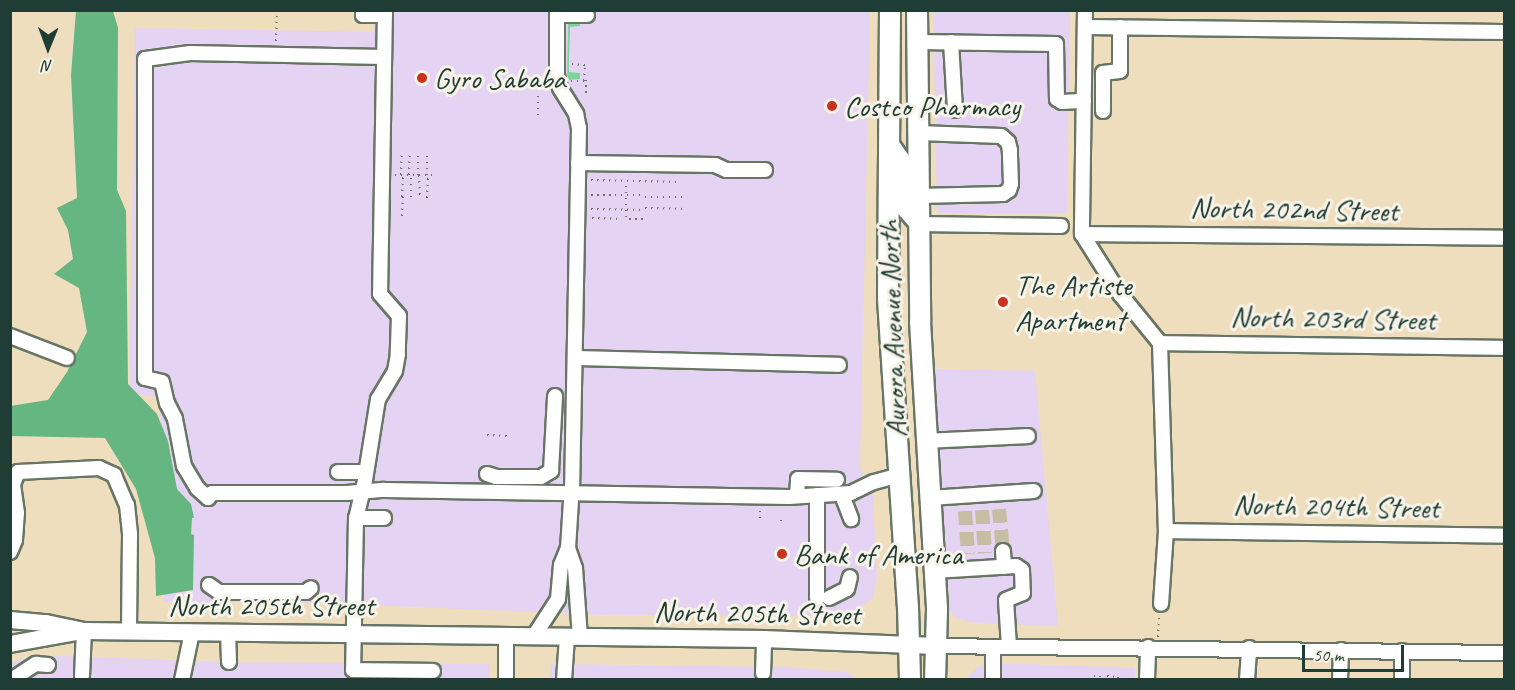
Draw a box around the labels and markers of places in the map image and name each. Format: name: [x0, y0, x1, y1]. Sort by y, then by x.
place label: Gyro Sababa: [434, 60, 565, 96]
marker: Gyro Sababa: [415, 71, 429, 85]
place label: Costco Pharmacy: [844, 88, 1020, 124]
marker: Costco Pharmacy: [825, 99, 839, 113]
place label: The Artiste Apartment: [1015, 267, 1131, 338]
marker: The Artiste Apartment: [996, 295, 1010, 309]
place label: Bank of America: [794, 536, 963, 572]
marker: Bank of America: [775, 547, 789, 561]

